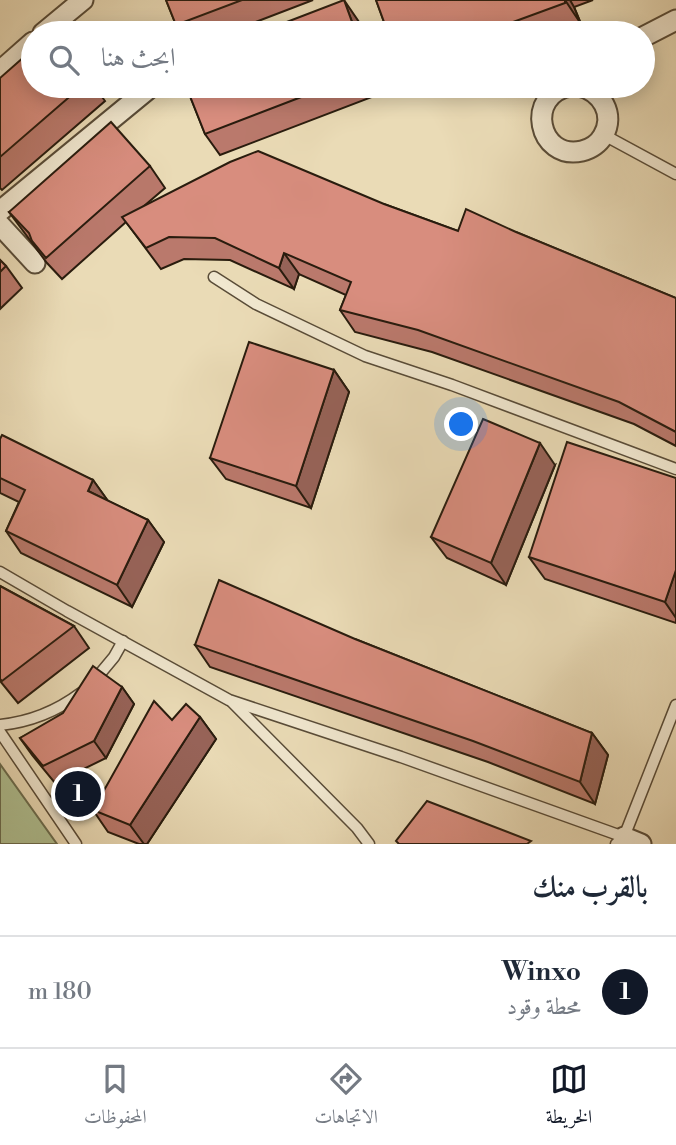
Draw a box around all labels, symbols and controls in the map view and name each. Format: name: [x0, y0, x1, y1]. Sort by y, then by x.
search box: [21, 21, 655, 98]
icon: search: [45, 41, 83, 79]
text: ابحث هنا: [101, 42, 176, 74]
your location: [444, 407, 478, 441]
pin: 1: [55, 768, 101, 820]
text: بالقرب منك: [532, 869, 648, 907]
text: Winxo: [502, 956, 581, 988]
text: 180 m: [28, 978, 92, 1006]
text: 1: [619, 978, 631, 1006]
text: محطة وقود: [507, 993, 581, 1021]
tab: المحفوظات: [84, 1060, 147, 1135]
tab: الاتجاهات: [315, 1060, 378, 1135]
tab: الخريطة: [546, 1060, 592, 1135]

